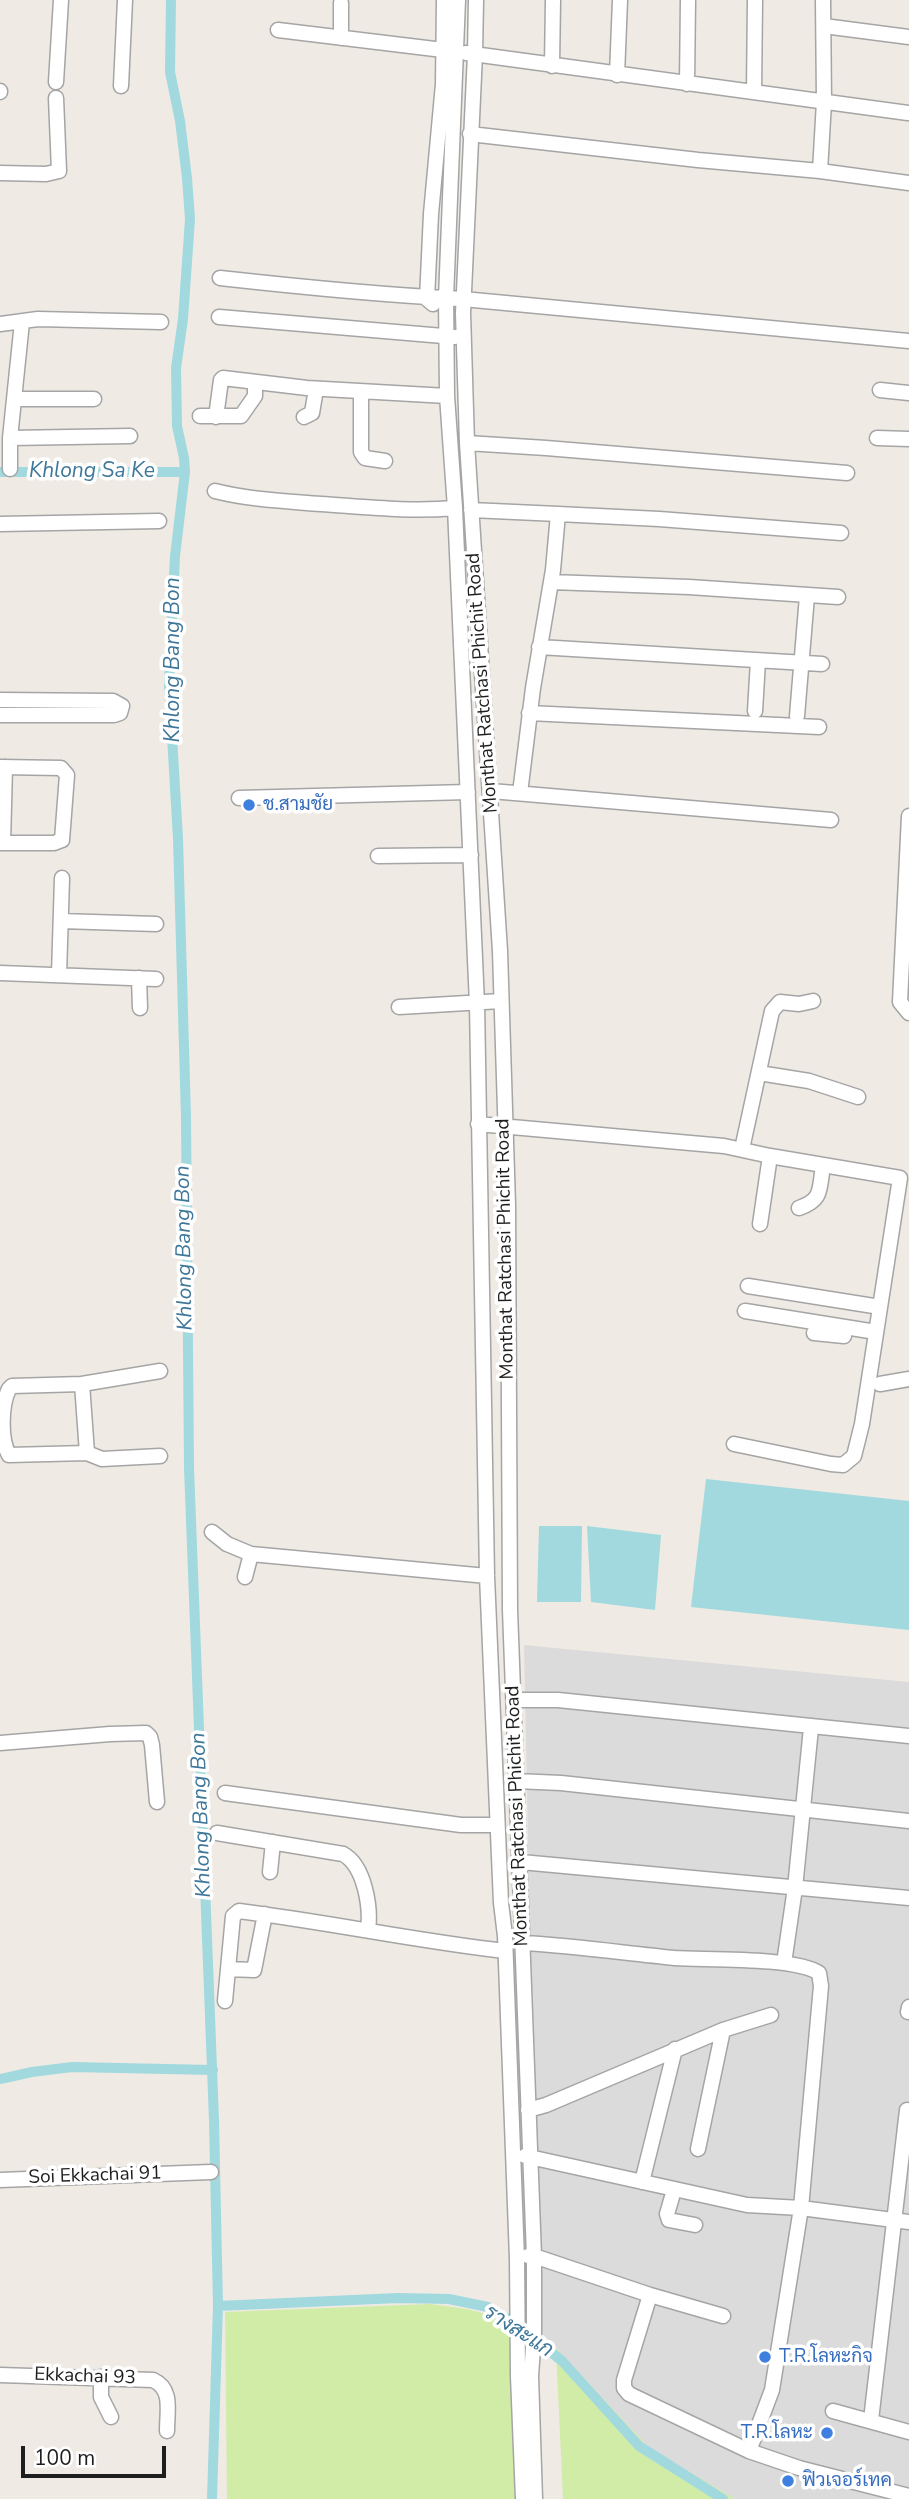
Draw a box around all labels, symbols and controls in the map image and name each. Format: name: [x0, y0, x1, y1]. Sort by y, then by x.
water label: Khlong Sa Ke: [29, 459, 155, 485]
street label: Monthat Ratchasi Phichit Road: [463, 552, 503, 814]
water label: Khlong Bang Bon: [161, 577, 187, 743]
place label: ช.สามชัย: [263, 794, 333, 816]
marker: ช.สามชัย: [241, 797, 257, 813]
street label: Monthat Ratchasi Phichit Road: [492, 1118, 520, 1380]
water label: Khlong Bang Bon: [171, 1165, 199, 1331]
street label: Monthat Ratchasi Phichit Road: [502, 1685, 534, 1947]
water label: Khlong Bang Bon: [187, 1732, 217, 1898]
street label: Soi Ekkachai 91: [28, 2162, 162, 2190]
water label: รางสะแก: [479, 2300, 557, 2364]
place label: T.R.โลหะกิจ: [779, 2346, 873, 2368]
marker: T.R.โลหะกิจ: [757, 2349, 773, 2365]
street label: Ekkachai 93: [34, 2364, 136, 2390]
place label: T.R.โลหะ: [741, 2422, 813, 2444]
marker: T.R.โลหะ: [819, 2425, 835, 2441]
scale bar: [24, 2432, 170, 2476]
text: 100 m: [34, 2444, 95, 2472]
place label: ฟิวเจอร์เทค: [802, 2470, 892, 2492]
marker: ฟิวเจอร์เทค: [780, 2473, 796, 2489]

